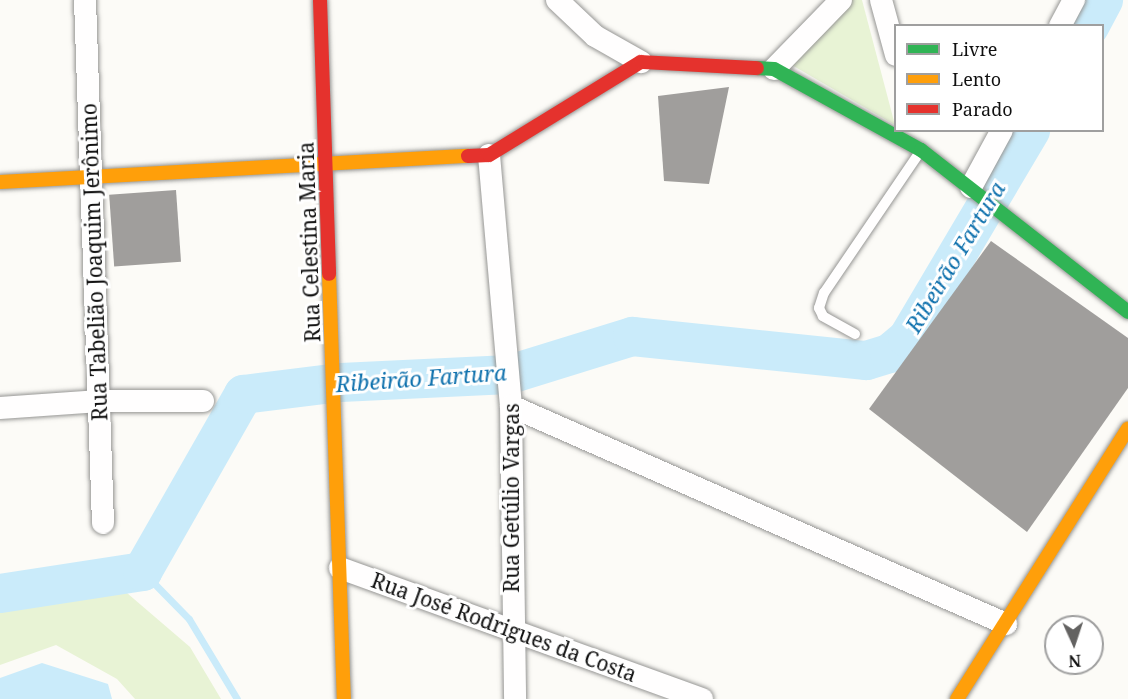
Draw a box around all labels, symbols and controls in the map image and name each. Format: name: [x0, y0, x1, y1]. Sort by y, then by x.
legend: [894, 24, 1104, 132]
text: Livre: [952, 37, 998, 61]
text: Lento: [952, 67, 1001, 91]
text: Parado: [952, 97, 1013, 121]
street label: Rua Tabelião Joaquim Jerônimo: [76, 103, 112, 421]
street label: Rua Celestina Maria: [293, 141, 325, 343]
water label: Ribeirão Fartura: [900, 177, 1010, 337]
water label: Ribeirão Fartura: [335, 359, 507, 397]
street label: Rua Getúlio Vargas: [498, 403, 524, 593]
street label: Rua José Rodrigues da Costa: [368, 567, 640, 687]
north arrow: [1044, 615, 1104, 675]
text: N: [1068, 650, 1082, 672]

